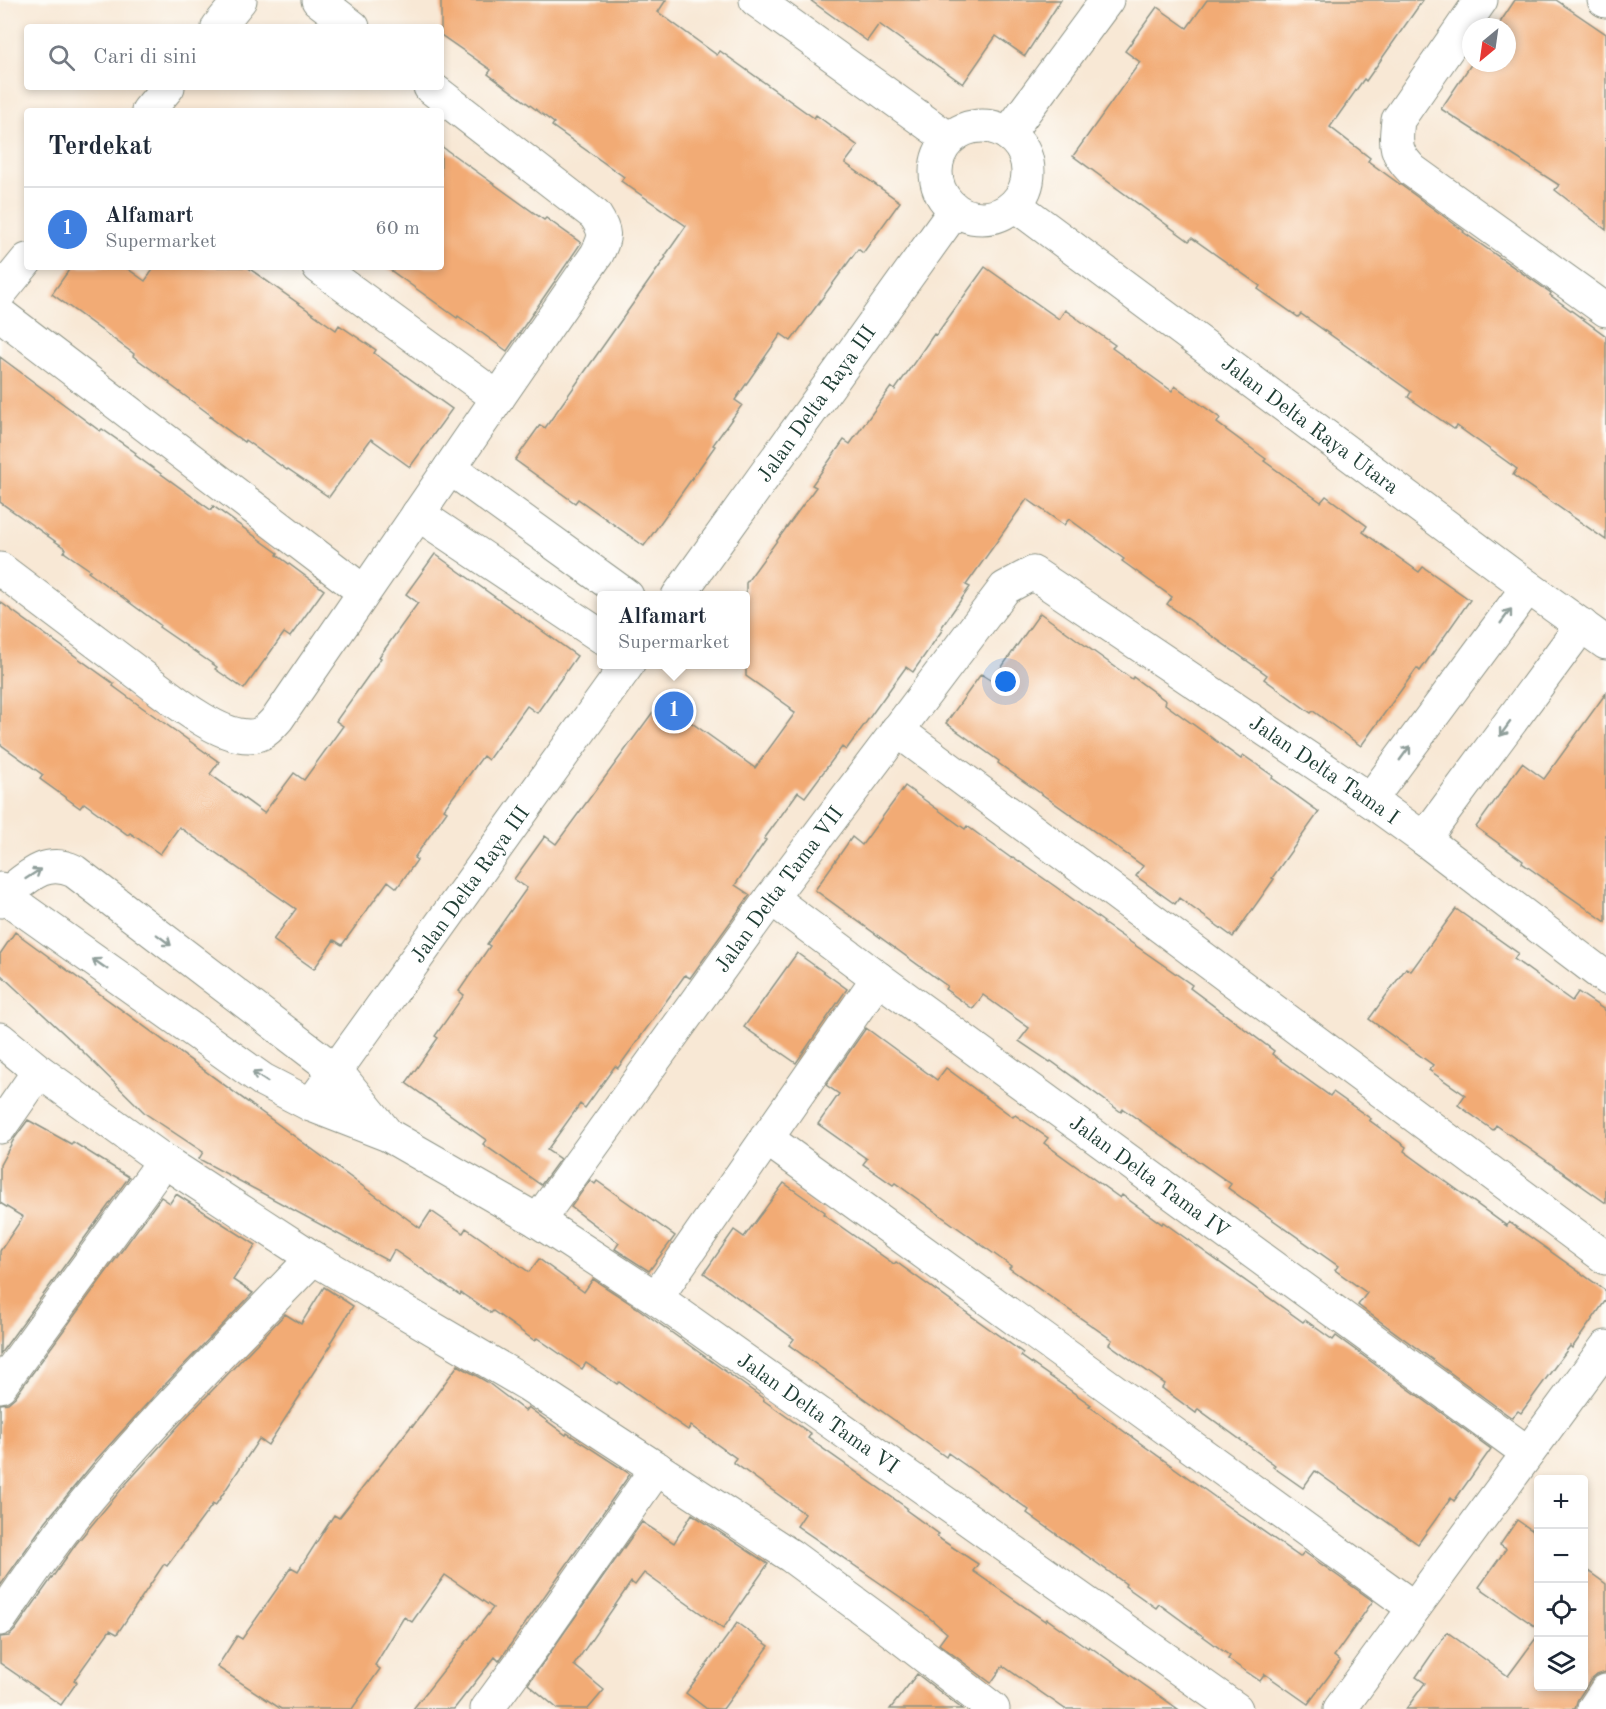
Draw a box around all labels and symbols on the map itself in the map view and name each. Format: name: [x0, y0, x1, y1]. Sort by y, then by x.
north arrow: [1462, 18, 1516, 72]
street label: Jalan Delta Raya III: [754, 322, 880, 486]
street label: Jalan Delta Raya Utara: [1217, 353, 1402, 499]
one-way arrow: [1500, 608, 1513, 624]
your location: [991, 667, 1020, 696]
pin: 1: [654, 688, 694, 734]
street label: Jalan Delta Tama I: [1245, 713, 1402, 829]
one-way arrow: [1499, 721, 1511, 737]
one-way arrow: [1398, 745, 1411, 761]
street label: Jalan Delta Raya III: [408, 803, 534, 967]
street label: Jalan Delta Tama VII: [712, 803, 848, 977]
one-way arrow: [24, 868, 41, 880]
one-way arrow: [156, 934, 172, 947]
one-way arrow: [93, 958, 109, 971]
one-way arrow: [252, 1071, 268, 1083]
street label: Jalan Delta Tama IV: [1065, 1113, 1232, 1243]
street label: Jalan Delta Tama VI: [733, 1350, 902, 1478]

